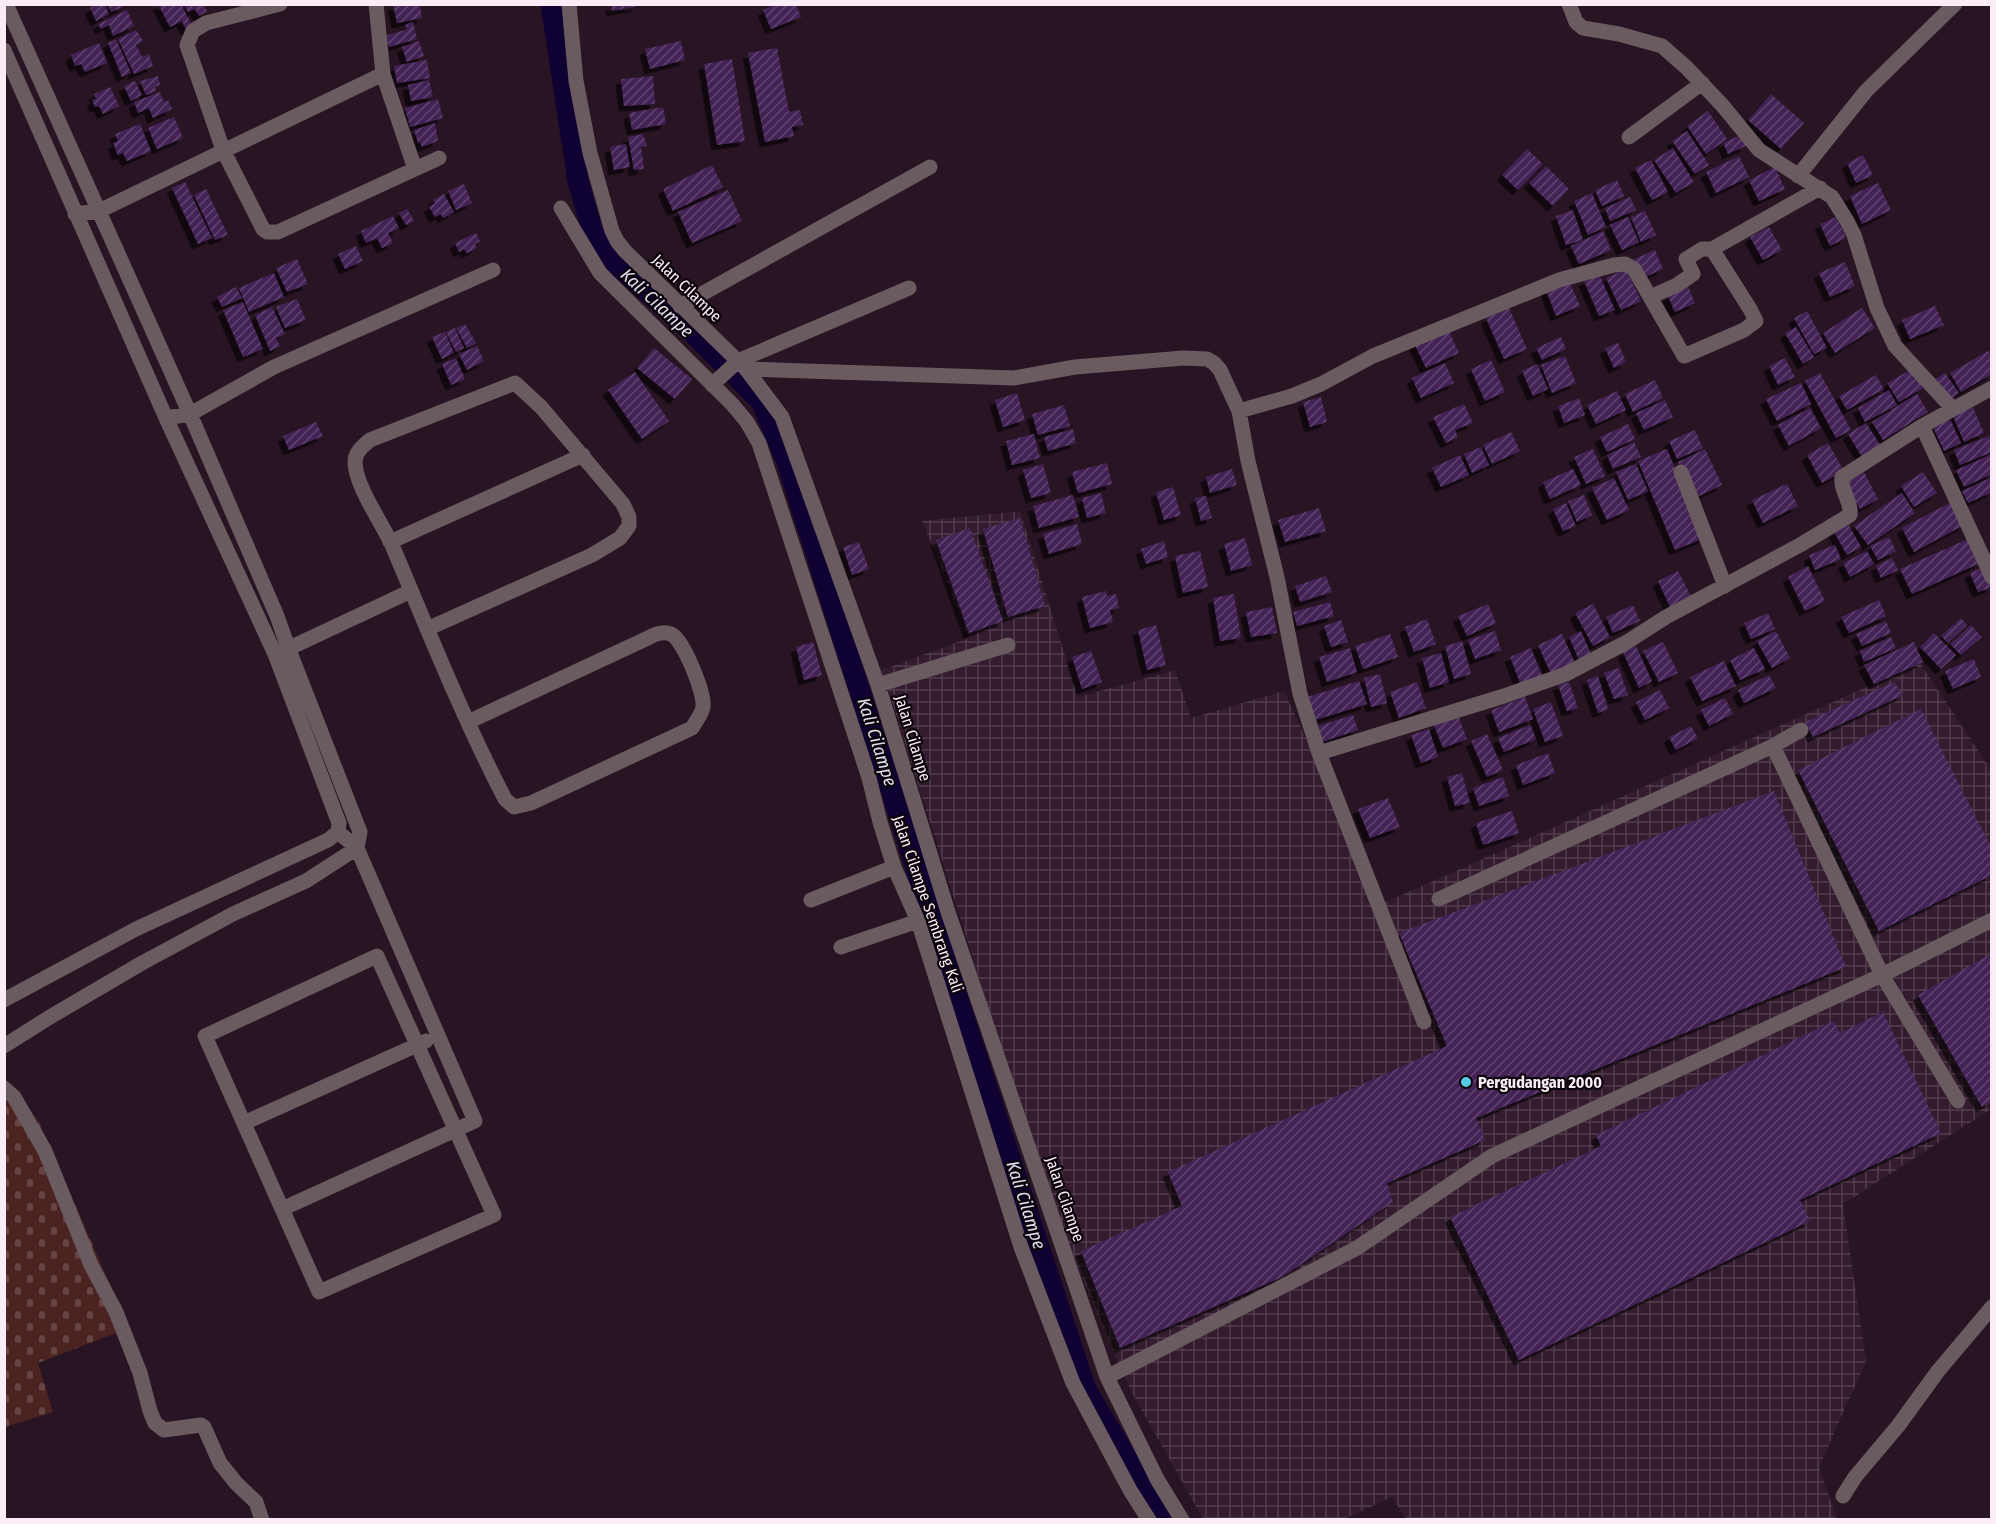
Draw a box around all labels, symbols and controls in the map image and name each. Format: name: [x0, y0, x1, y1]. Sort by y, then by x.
street label: Jalan Cilampe: [648, 250, 726, 326]
water label: Kali Cilampe: [616, 264, 698, 343]
street label: Jalan Cilampe: [891, 693, 935, 783]
water label: Kali Cilampe: [852, 695, 902, 789]
street label: Jalan Cilampe Sembrang Kali: [889, 813, 967, 995]
place label: Pergudangan 2000: [1478, 1073, 1602, 1092]
marker: Pergudangan 2000: [1459, 1075, 1473, 1089]
street label: Jalan Cilampe: [1042, 1154, 1089, 1244]
water label: Kali Cilampe: [1001, 1158, 1051, 1252]

